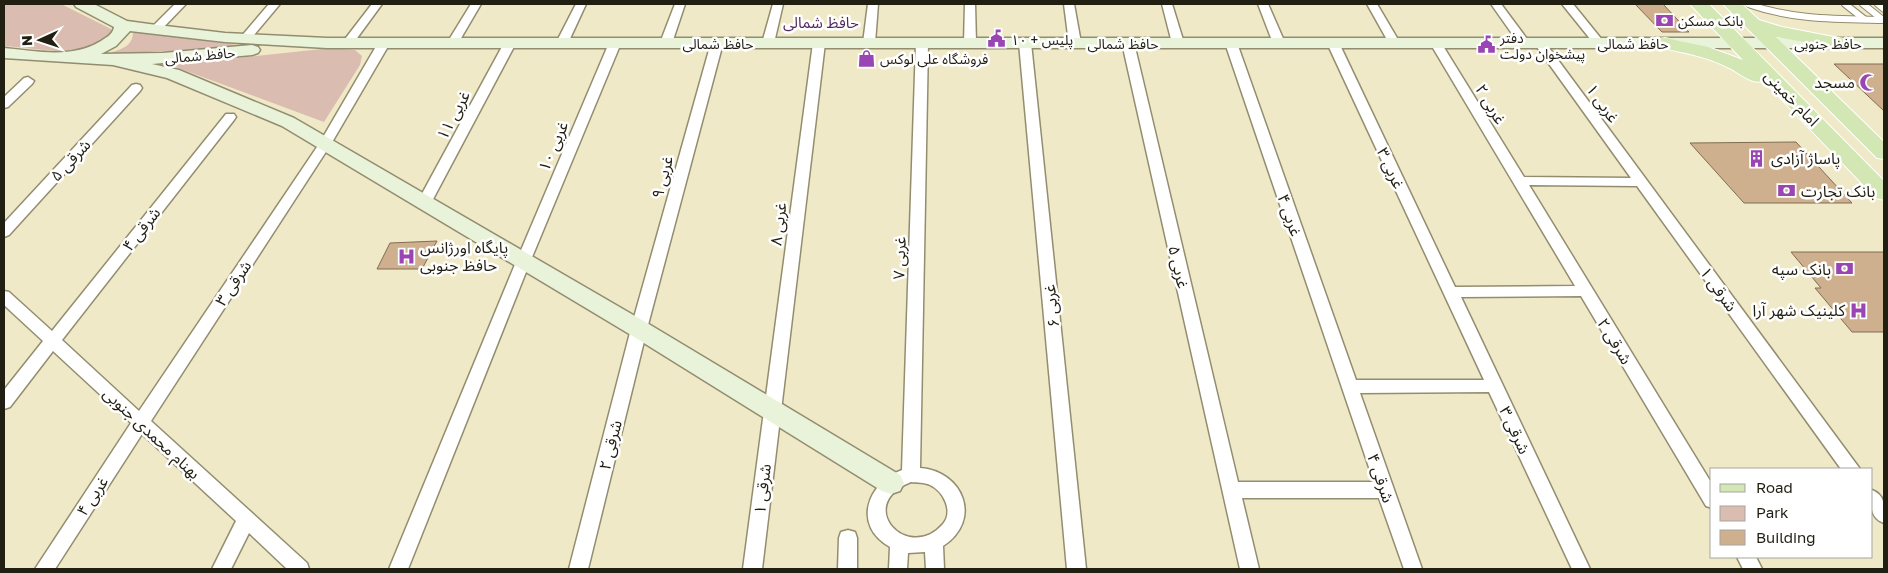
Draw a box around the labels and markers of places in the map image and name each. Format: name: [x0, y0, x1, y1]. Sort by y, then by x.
bank icon: بانک مسکن: [1654, 10, 1674, 30]
place label: بانک مسکن: [1678, 12, 1744, 30]
public building icon: پلیس + ۱۰: [987, 29, 1007, 49]
place label: دفتر پیشخوان دولت: [1499, 29, 1585, 64]
place label: پلیس + ۱۰: [1011, 31, 1073, 50]
public building icon: دفتر پیشخوان دولت: [1476, 35, 1496, 55]
shop icon: فروشگاه علی لوکس: [856, 48, 876, 68]
place label: فروشگاه علی لوکس: [880, 50, 988, 68]
place label: مسجد: [1814, 72, 1855, 92]
mosque icon: مسجد: [1859, 72, 1879, 92]
building icon: پاساژ آزادی: [1747, 148, 1767, 168]
place label: پاساژ آزادی: [1771, 148, 1840, 169]
bank icon: بانک تجارت: [1777, 181, 1797, 201]
place label: بانک تجارت: [1801, 181, 1875, 201]
place label: پایگاه اورژانس حافظ جنوبی: [420, 237, 508, 275]
hospital icon: پایگاه اورژانس حافظ جنوبی: [396, 246, 416, 266]
place label: بانک سپه: [1772, 259, 1831, 280]
bank icon: بانک سپه: [1835, 259, 1855, 279]
place label: کلینیک شهر آرا: [1753, 300, 1845, 320]
hospital icon: کلینیک شهر آرا: [1849, 300, 1869, 320]

